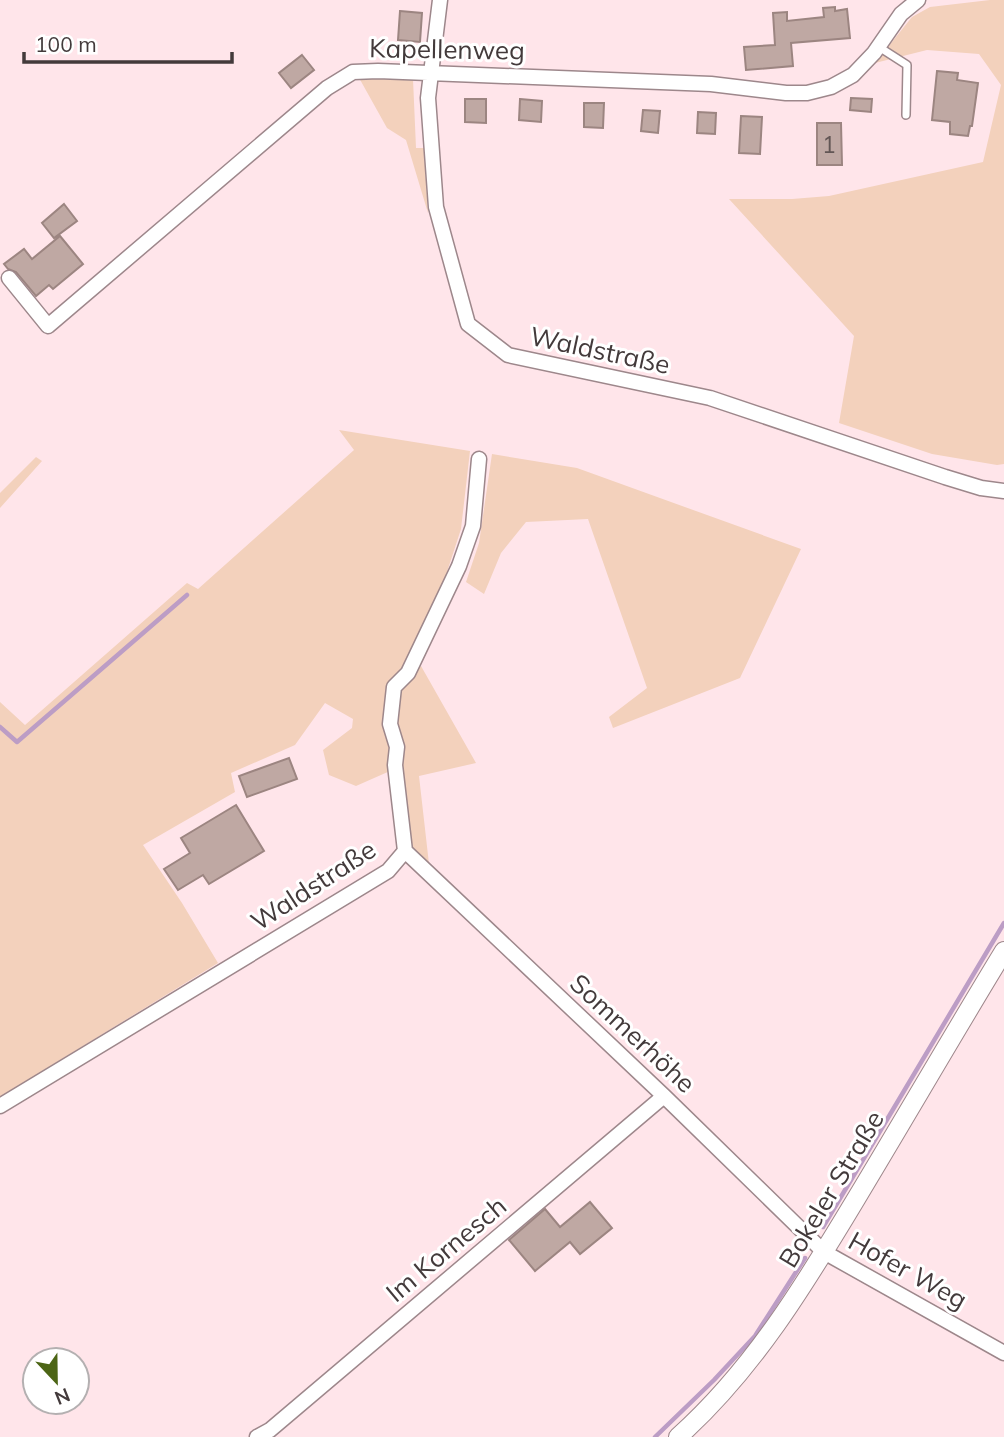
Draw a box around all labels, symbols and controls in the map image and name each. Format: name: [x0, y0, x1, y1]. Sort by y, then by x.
scale bar: [24, 21, 233, 65]
text: 100 m: [35, 31, 97, 57]
street label: Kapellenweg: [369, 31, 525, 67]
house number: 1: [822, 130, 836, 159]
street label: Waldstraße: [527, 319, 673, 381]
street label: Waldstraße: [244, 832, 382, 938]
street label: Sommerhöhe: [563, 966, 703, 1100]
street label: Bokeler Straße: [771, 1105, 891, 1273]
street label: Im Kornesch: [379, 1189, 513, 1309]
street label: Hofer Weg: [843, 1224, 973, 1316]
north arrow: [21, 1346, 91, 1416]
text: N: [51, 1383, 74, 1411]

